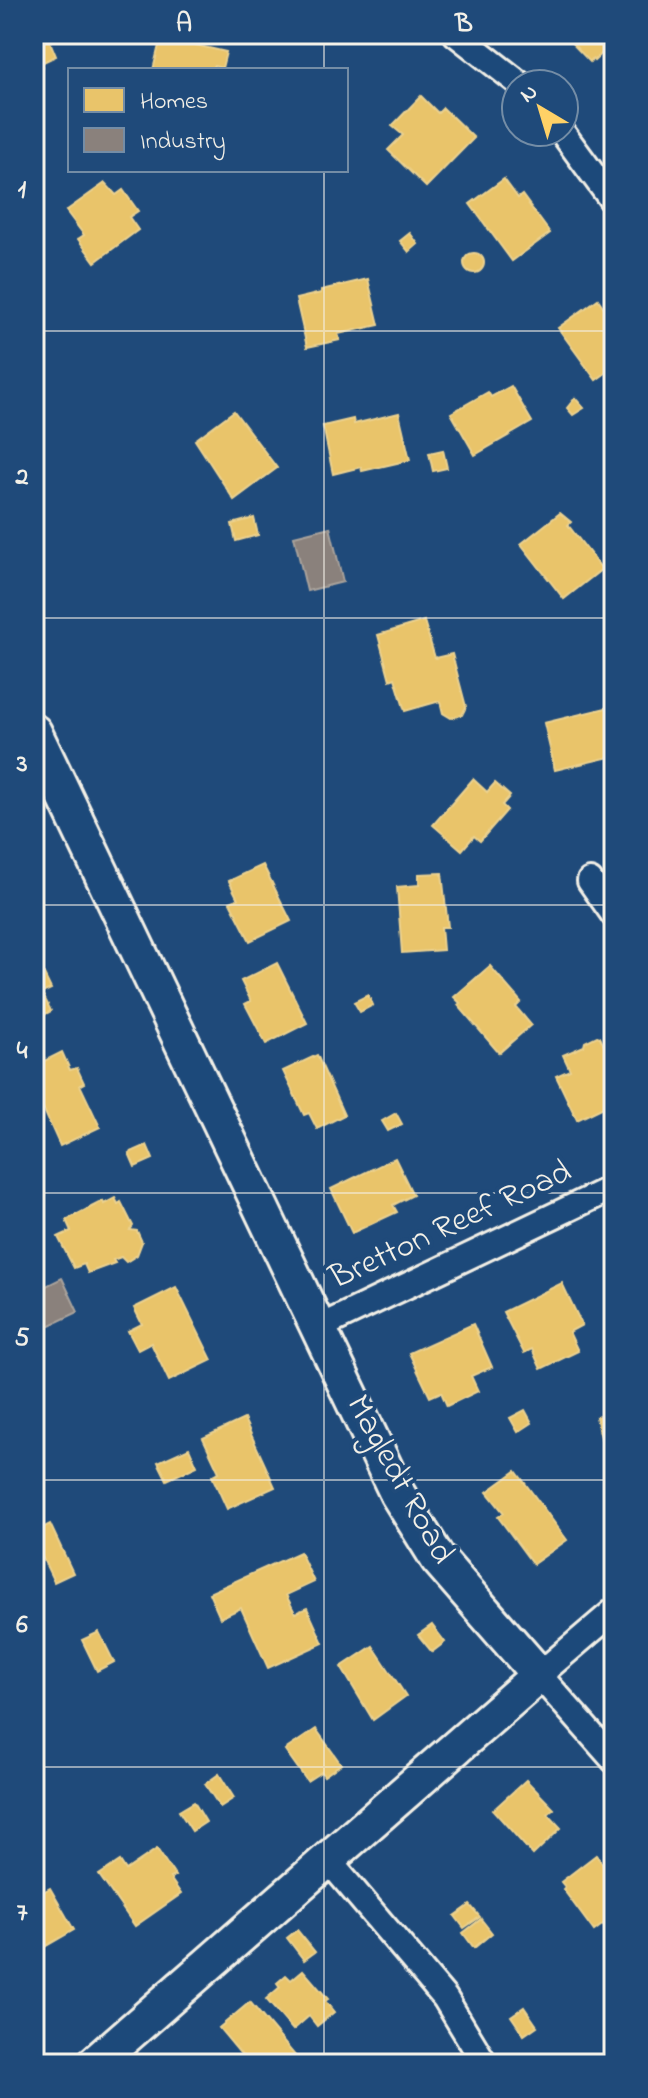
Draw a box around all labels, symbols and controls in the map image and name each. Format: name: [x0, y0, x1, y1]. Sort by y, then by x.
text: A: [176, 6, 192, 44]
text: B: [454, 6, 473, 44]
legend: [68, 68, 348, 172]
north arrow: [500, 68, 580, 148]
text: N: [514, 77, 545, 112]
text: Homes: [140, 85, 208, 120]
text: Industry: [140, 125, 226, 161]
text: 1: [18, 172, 27, 210]
text: 2: [15, 459, 29, 497]
text: 3: [16, 746, 28, 784]
text: 4: [17, 1033, 28, 1071]
street label: Bretton Reef Road: [321, 1148, 580, 1304]
text: 5: [15, 1320, 30, 1358]
street label: Magledt Road: [332, 1386, 466, 1574]
text: 6: [16, 1607, 28, 1645]
text: 7: [17, 1895, 28, 1933]

